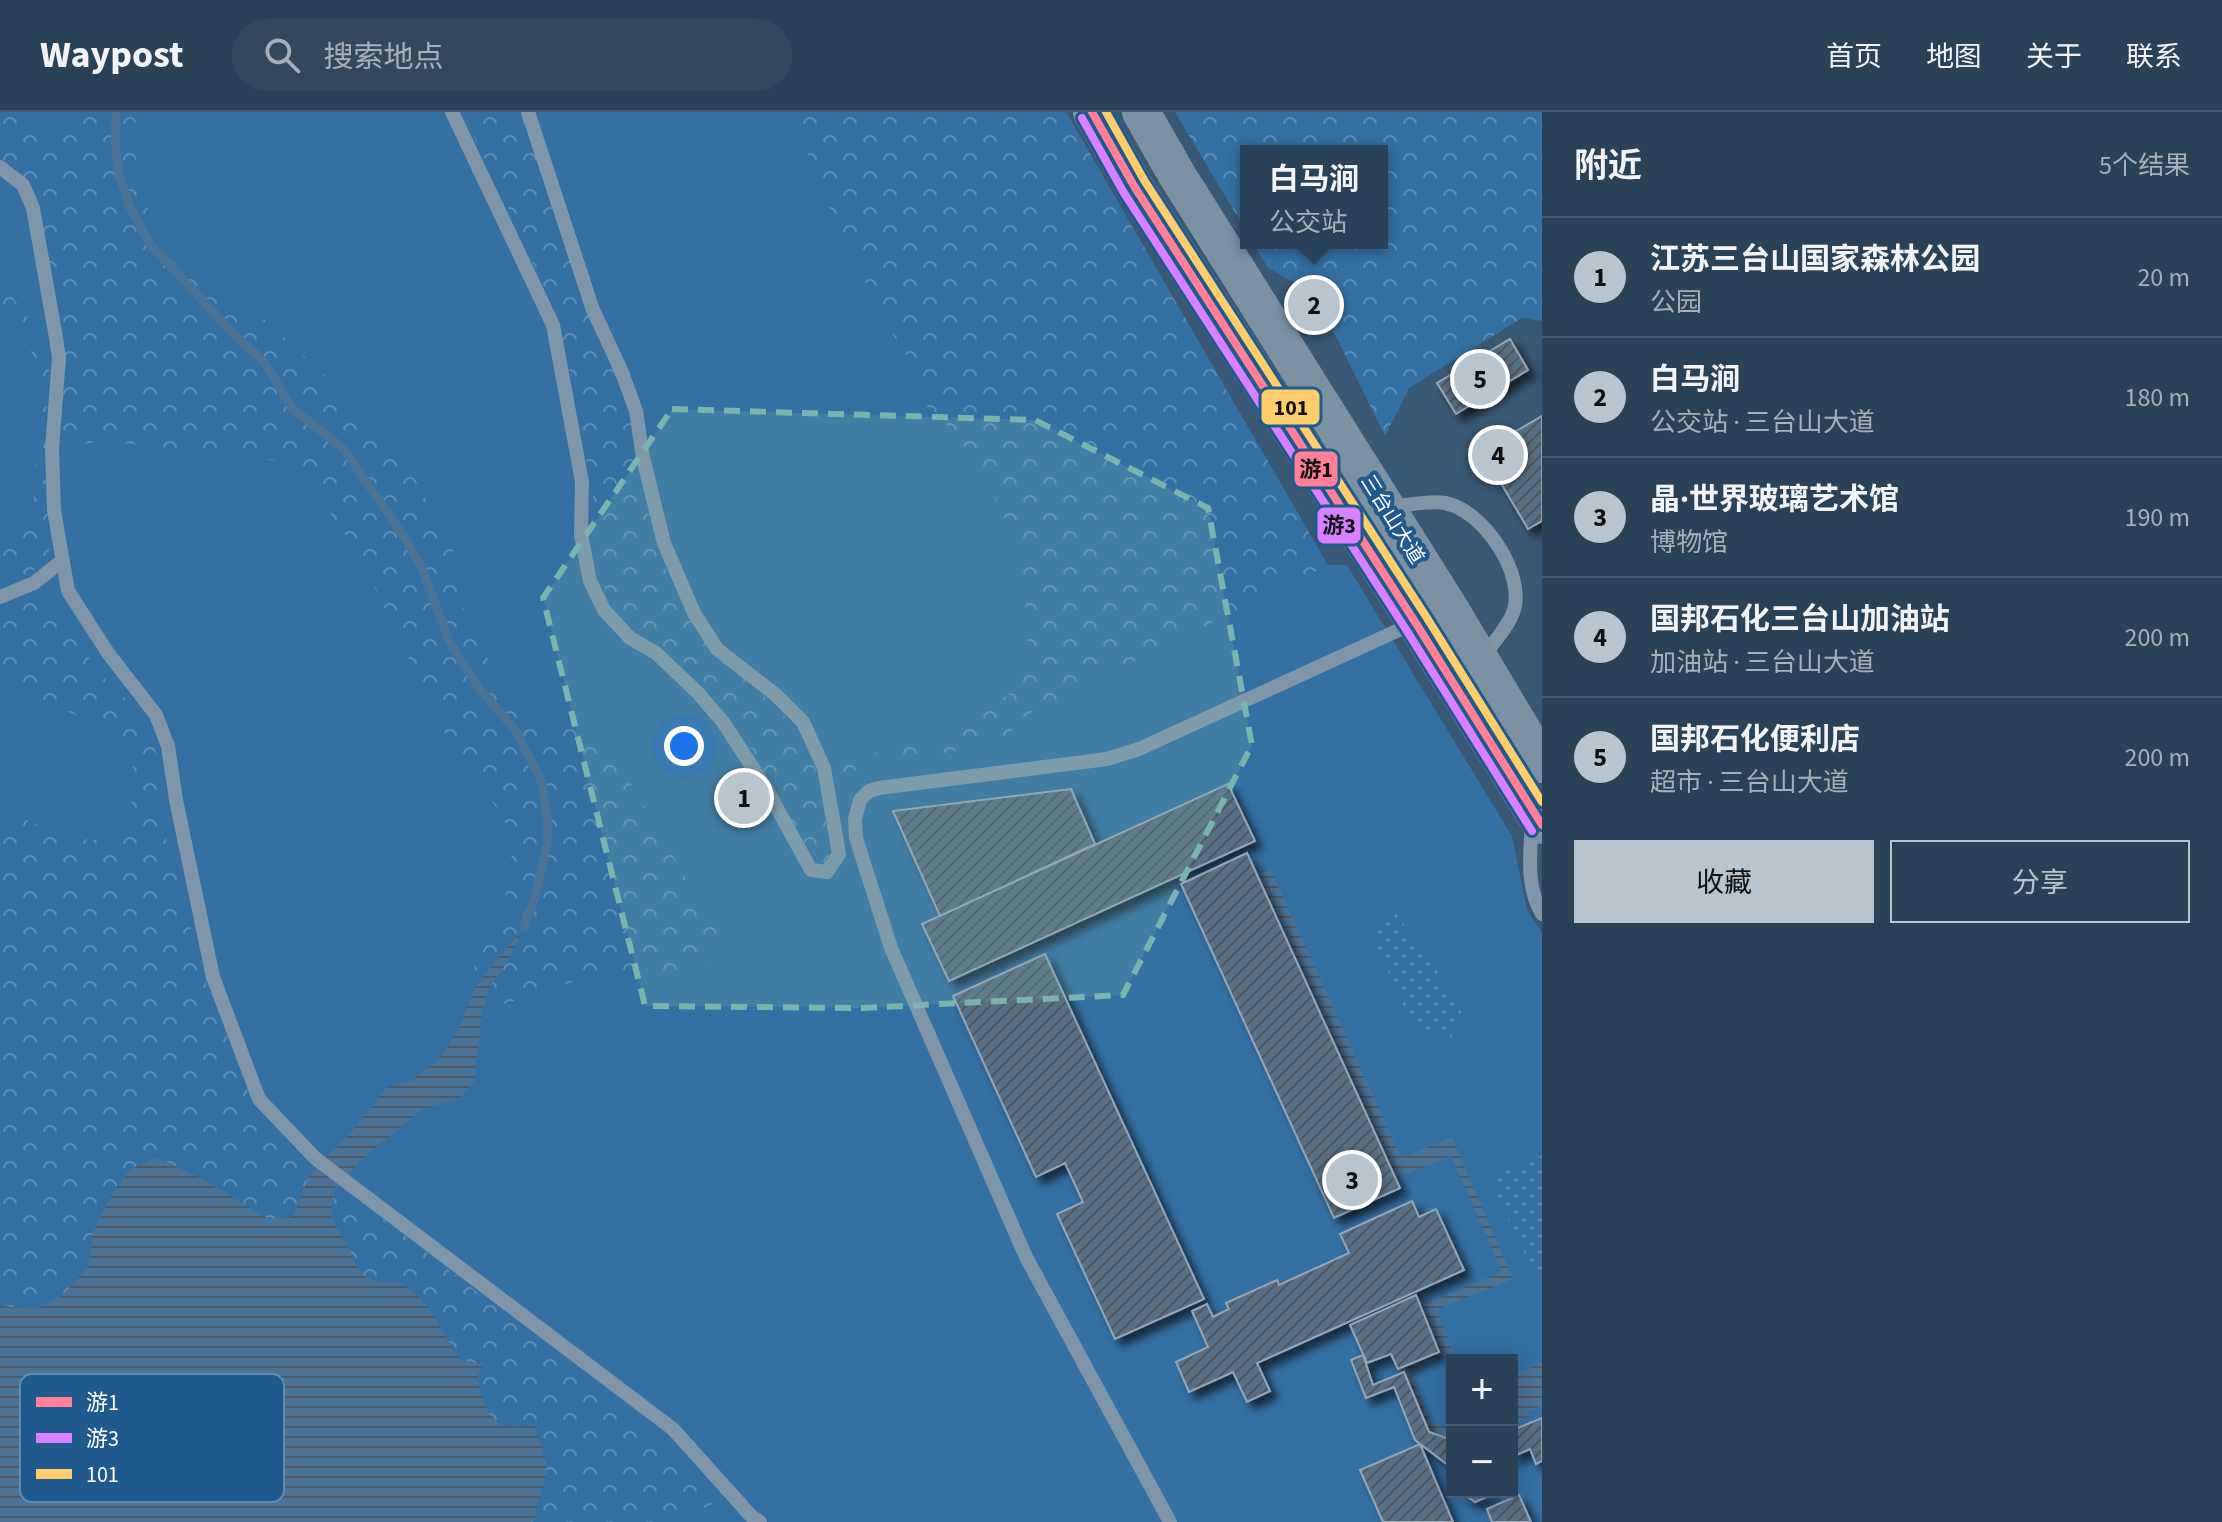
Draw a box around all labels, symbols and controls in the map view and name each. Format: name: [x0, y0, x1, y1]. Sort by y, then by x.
search box: [232, 19, 792, 91]
text: Waypost: [40, 28, 184, 82]
icon: search: [260, 33, 304, 77]
text: 搜索地点: [324, 36, 444, 79]
text: 首页: [1826, 37, 1882, 77]
text: 地图: [1926, 37, 1982, 77]
text: 关于: [2026, 37, 2082, 77]
text: 联系: [2126, 37, 2182, 77]
text: 附近: [1574, 142, 1642, 191]
popup: [1240, 145, 1388, 249]
text: 5个结果: [2099, 147, 2190, 184]
text: 白马涧: [1269, 158, 1359, 201]
text: 公交站: [1269, 204, 1347, 241]
text: 江苏三台山国家森林公园: [1650, 238, 1980, 281]
text: 1: [1593, 259, 1607, 296]
text: 20 m: [2137, 259, 2190, 296]
pin: 2: [1288, 275, 1340, 335]
text: 公园: [1650, 284, 1702, 321]
pin: 5: [1454, 349, 1506, 409]
text: 白马涧: [1650, 358, 1740, 401]
text: 2: [1593, 379, 1607, 416]
text: 180 m: [2124, 379, 2190, 416]
line badge: 101: [1260, 388, 1321, 426]
text: 101: [1274, 392, 1308, 424]
text: 公交站 · 三台山大道: [1650, 404, 1875, 441]
pin: 4: [1472, 425, 1524, 485]
line badge: 游1: [1293, 450, 1339, 488]
text: 游1: [1299, 454, 1333, 486]
street label: 三台山大道: [1354, 470, 1431, 569]
text: 晶·世界玻璃艺术馆: [1650, 478, 1899, 521]
text: 3: [1593, 499, 1607, 536]
text: 190 m: [2124, 499, 2190, 536]
line badge: 游3: [1316, 506, 1362, 545]
text: 游3: [1322, 510, 1356, 542]
text: 博物馆: [1650, 524, 1728, 561]
text: 国邦石化三台山加油站: [1650, 598, 1950, 641]
text: 4: [1593, 619, 1607, 656]
text: 200 m: [2124, 619, 2190, 656]
text: 加油站 · 三台山大道: [1650, 644, 1875, 681]
text: 国邦石化便利店: [1650, 718, 1860, 761]
your location: [664, 726, 704, 766]
text: 5: [1593, 739, 1607, 776]
text: 200 m: [2124, 739, 2190, 776]
text: 超市 · 三台山大道: [1650, 764, 1849, 801]
pin: 1: [718, 768, 770, 828]
button: 收藏: [1574, 840, 1874, 923]
button: 分享: [1890, 840, 2190, 923]
pin: 3: [1326, 1150, 1378, 1210]
map controls: [1446, 1354, 1518, 1498]
button: +: [1446, 1354, 1518, 1426]
legend: [20, 1374, 284, 1502]
text: 游1: [86, 1387, 119, 1419]
text: 游3: [86, 1423, 119, 1455]
button: −: [1446, 1426, 1518, 1498]
text: 101: [86, 1459, 119, 1491]

